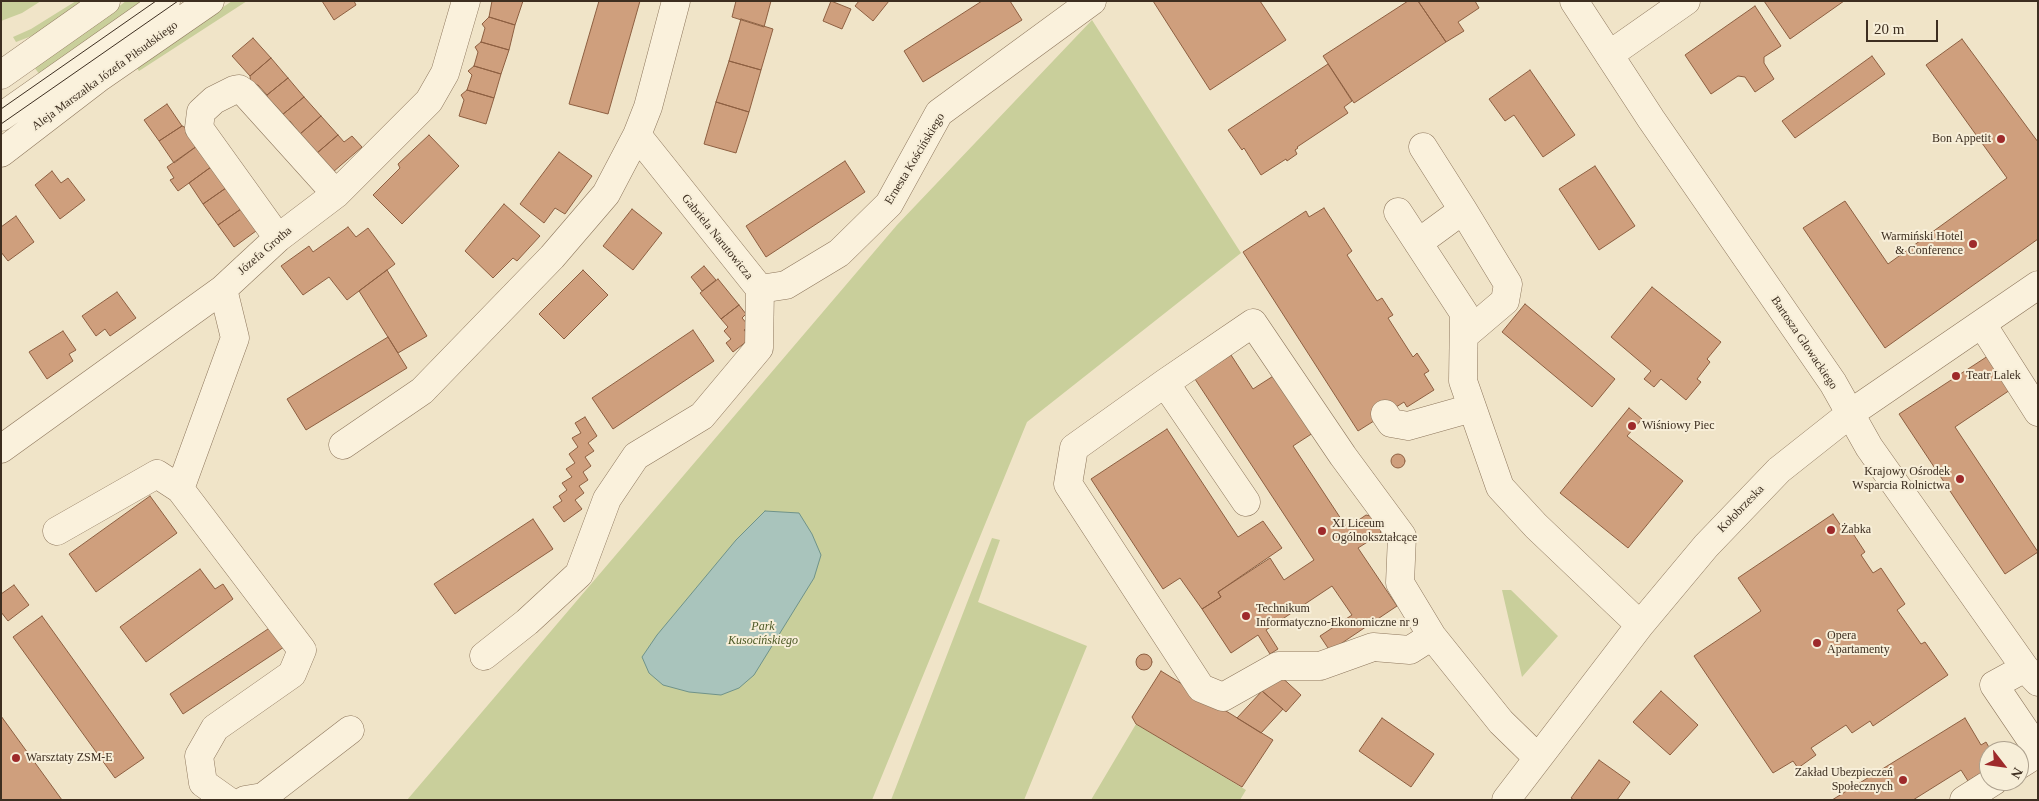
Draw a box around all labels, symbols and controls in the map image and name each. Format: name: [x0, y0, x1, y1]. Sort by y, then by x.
scale bar: [1869, 10, 1942, 42]
street label: Aleja Marszałka Józefa Piłsudskiego: [29, 18, 181, 134]
text: 20 m: [1874, 21, 1904, 37]
street label: Ernesta Kościńskiego: [882, 111, 948, 207]
place label: Bon Appetit: [1932, 132, 1991, 146]
marker: Bon Appetit: [1995, 133, 2007, 145]
street label: Gabriela Narutowicza: [678, 191, 756, 283]
street label: Józefa Grotha: [235, 224, 295, 278]
place label: Warmiński Hotel & Conference: [1881, 230, 1963, 258]
marker: Warmiński Hotel & Conference: [1967, 238, 1979, 250]
street label: Bartosza Głowackiego: [1768, 294, 1840, 392]
place label: Teatr Lalek: [1966, 369, 2021, 383]
marker: Teatr Lalek: [1950, 370, 1962, 382]
place label: Wiśniowy Piec: [1642, 419, 1715, 433]
marker: Wiśniowy Piec: [1626, 420, 1638, 432]
place label: Krajowy Ośrodek Wsparcia Rolnictwa: [1852, 465, 1950, 493]
marker: Krajowy Ośrodek Wsparcia Rolnictwa: [1954, 473, 1966, 485]
street label: Kołobrzeska: [1715, 482, 1767, 536]
place label: XI Liceum Ogólnokształcące: [1332, 517, 1417, 545]
place label: Żabka: [1841, 523, 1871, 537]
marker: Żabka: [1825, 524, 1837, 536]
marker: XI Liceum Ogólnokształcące: [1316, 525, 1328, 537]
place label: Technikum Informatyczno-Ekonomiczne nr 9: [1256, 602, 1419, 630]
marker: Technikum Informatyczno-Ekonomiczne nr 9: [1240, 610, 1252, 622]
park label: Park Kusocińskiego: [728, 620, 798, 648]
place label: Opera Apartamenty: [1827, 629, 1890, 657]
marker: Opera Apartamenty: [1811, 637, 1823, 649]
north arrow: [1979, 741, 2029, 791]
place label: Warsztaty ZSM-E: [26, 751, 113, 765]
marker: Warsztaty ZSM-E: [10, 752, 22, 764]
text: N: [2008, 765, 2026, 781]
place label: Zakład Ubezpieczeń Społecznych: [1795, 766, 1893, 794]
marker: Zakład Ubezpieczeń Społecznych: [1897, 774, 1909, 786]

